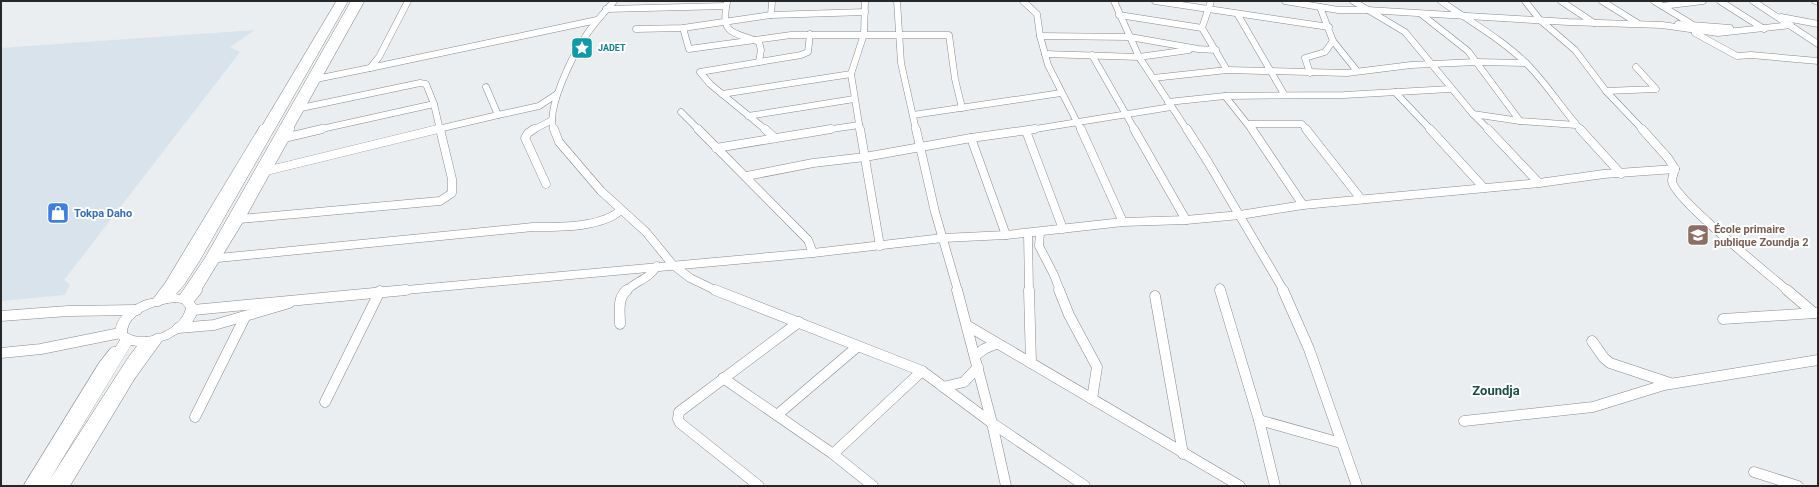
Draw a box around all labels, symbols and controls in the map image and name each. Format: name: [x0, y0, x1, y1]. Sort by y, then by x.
place icon: JADET: [569, 35, 595, 61]
place label: JADET: [598, 43, 626, 53]
shop icon: Tokpa Daho: [45, 200, 71, 226]
place label: Tokpa Daho: [74, 207, 132, 220]
school or university icon: École primaire publique Zoundja 2: [1685, 222, 1711, 248]
place label: École primaire publique Zoundja 2: [1714, 223, 1808, 249]
district label: Zoundja: [1472, 383, 1520, 398]

